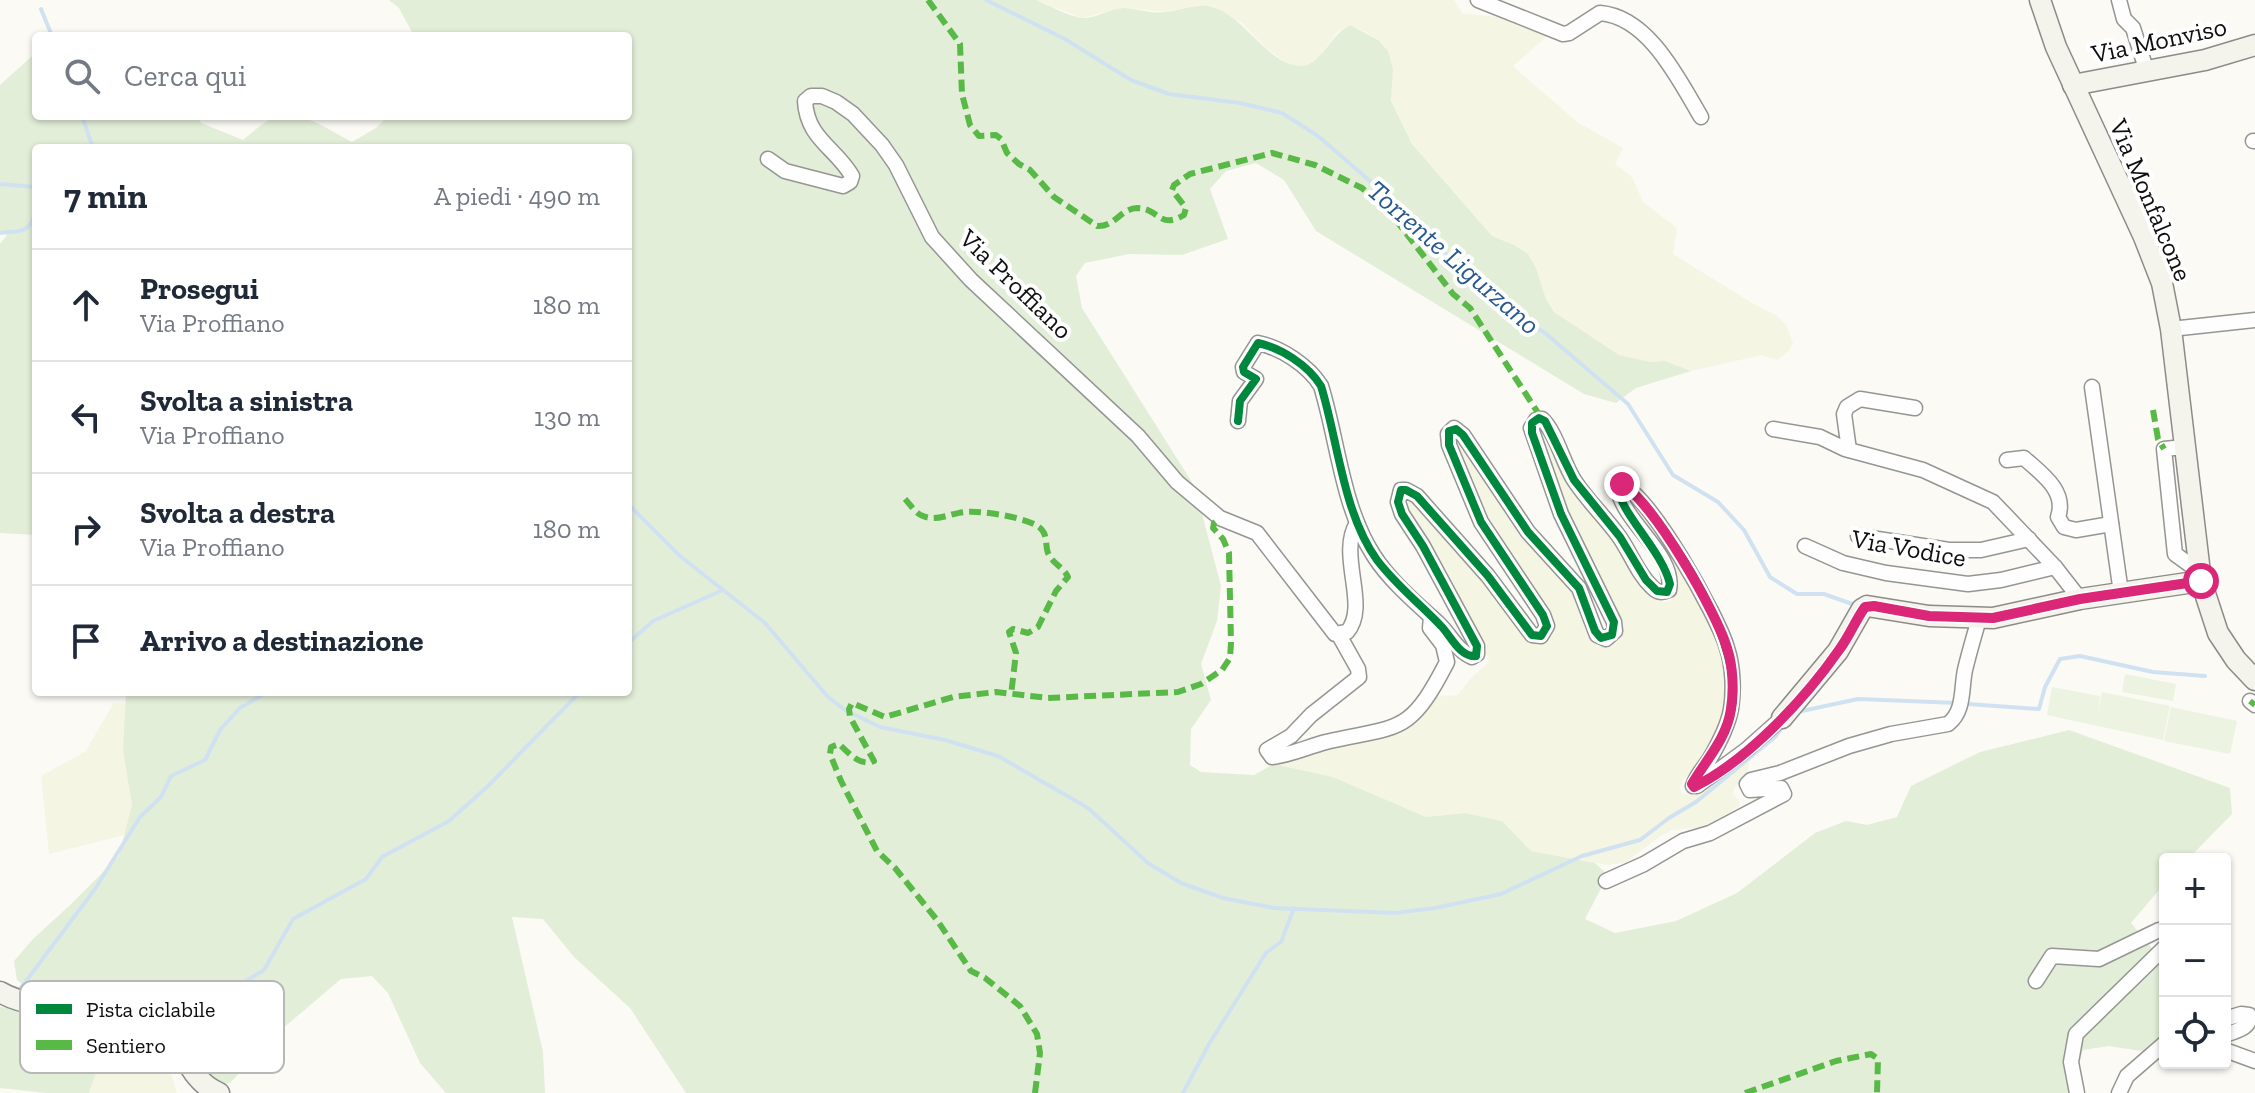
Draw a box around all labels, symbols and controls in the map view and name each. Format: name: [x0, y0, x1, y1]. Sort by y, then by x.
street label: Via Monviso: [2088, 10, 2229, 70]
search box: [32, 32, 632, 120]
icon: search: [60, 54, 104, 98]
text: Cerca qui: [124, 58, 247, 94]
street label: Via Monfalcone: [2102, 113, 2200, 286]
water label: Torrente Ligurzano: [1361, 173, 1547, 341]
text: 7 min: [64, 176, 147, 217]
text: A piedi · 490 m: [434, 180, 600, 212]
street label: Via Proffiano: [952, 222, 1079, 346]
text: Prosegui: [140, 271, 259, 307]
icon: ahead: [64, 283, 108, 327]
text: 180 m: [533, 289, 600, 321]
text: Via Proffiano: [140, 307, 285, 339]
text: Svolta a sinistra: [140, 383, 353, 419]
icon: left: [64, 395, 108, 439]
text: 130 m: [534, 401, 600, 433]
text: Via Proffiano: [140, 419, 285, 451]
route end: [1604, 466, 1640, 502]
text: Svolta a destra: [140, 495, 335, 531]
icon: right: [64, 507, 108, 551]
text: 180 m: [533, 513, 600, 545]
street label: Via Vodice: [1848, 522, 1969, 574]
text: Via Proffiano: [140, 531, 285, 563]
route start: [2183, 563, 2219, 599]
icon: arrive: [64, 619, 108, 663]
text: Arrivo a destinazione: [140, 623, 424, 659]
map controls: [2159, 853, 2231, 1069]
button: +: [2159, 853, 2231, 925]
button: −: [2159, 925, 2231, 997]
legend: [20, 981, 284, 1073]
text: Pista ciclabile: [86, 996, 215, 1023]
button: locate: [2159, 997, 2231, 1069]
text: Sentiero: [86, 1032, 166, 1059]

